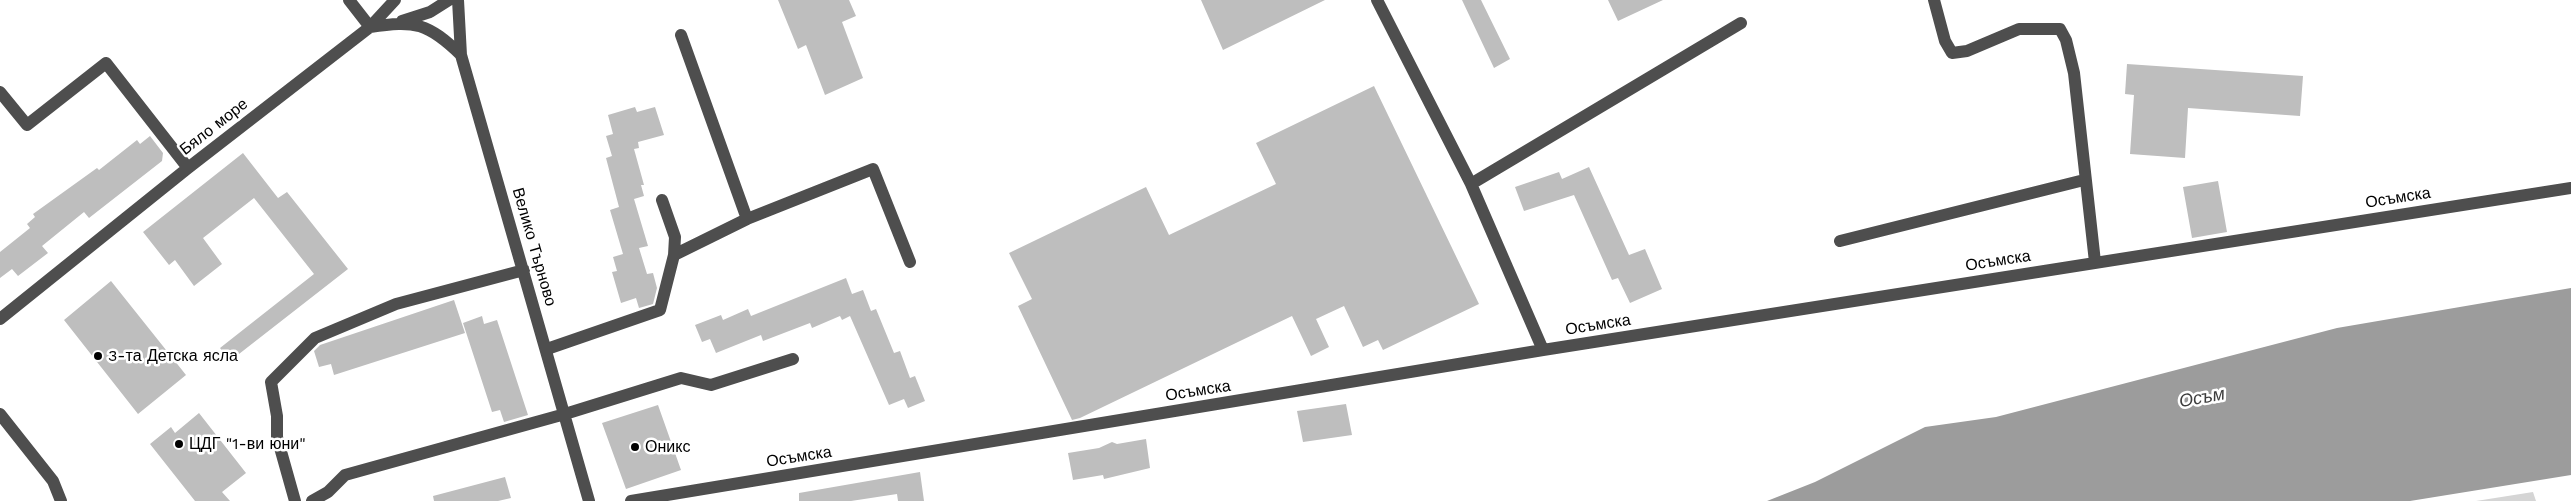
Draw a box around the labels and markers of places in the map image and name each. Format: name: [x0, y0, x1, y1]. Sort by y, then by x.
place label: 3-та Детска ясла: [108, 346, 238, 366]
marker: 3-та Детска ясла: [92, 350, 104, 362]
place label: ЦДГ "1-ви юни": [189, 434, 306, 454]
place label: Оникс: [645, 437, 690, 457]
marker: ЦДГ "1-ви юни": [173, 438, 185, 450]
marker: Оникс: [629, 441, 641, 453]

